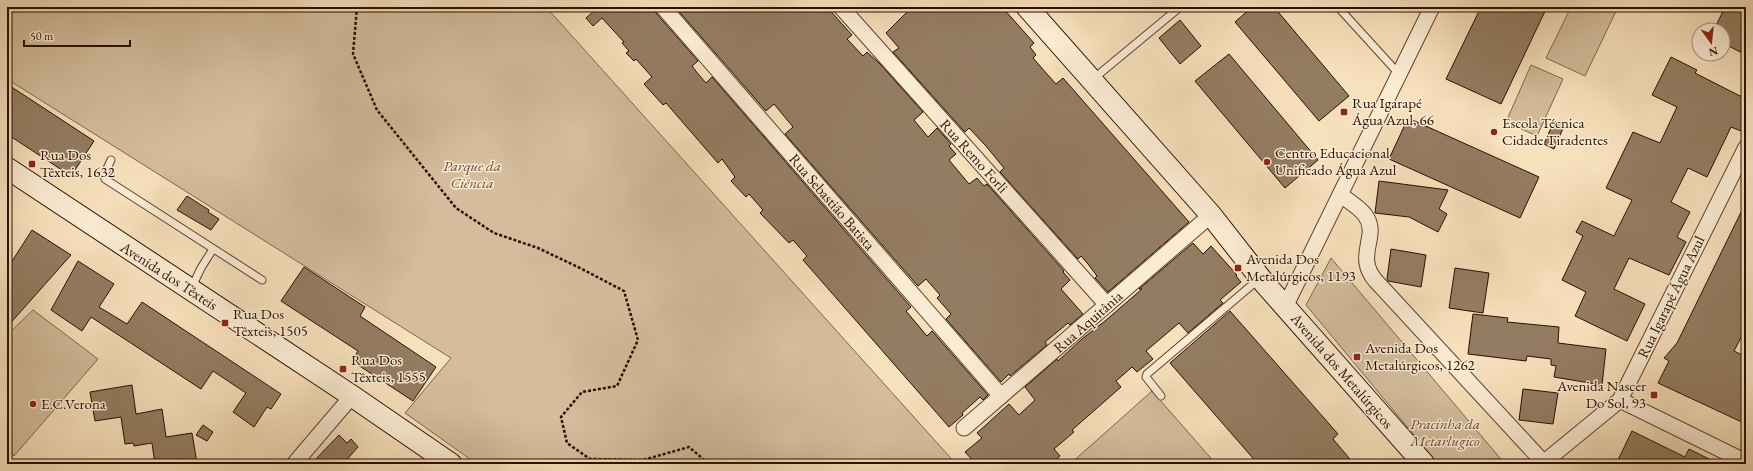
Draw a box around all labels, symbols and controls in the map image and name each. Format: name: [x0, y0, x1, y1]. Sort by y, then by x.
scale bar: [24, 22, 130, 48]
north arrow: [1691, 22, 1731, 62]
text: 50 m: [30, 28, 54, 44]
text: N: [1707, 44, 1720, 60]
place label: Rua Igarapé Água Azul, 66: [1351, 93, 1434, 129]
marker: Rua Igarapé Água Azul, 66: [1339, 107, 1349, 117]
place label: Escola Técnica Cidade Tiradentes: [1502, 113, 1608, 149]
street label: Rua Remo Forli: [936, 115, 1013, 197]
marker: Escola Técnica Cidade Tiradentes: [1489, 127, 1499, 137]
place label: Centro Educacional Unificado Água Azul: [1275, 143, 1397, 179]
place label: Rua Dos Têxteis, 1632: [40, 145, 116, 181]
street label: Rua Sebastião Batista: [785, 149, 880, 254]
park label: Parque da Ciência: [443, 156, 501, 192]
marker: Centro Educacional Unificado Água Azul: [1262, 157, 1272, 167]
marker: Rua Dos Têxteis, 1632: [27, 159, 37, 169]
street label: Rua Igarapé Água Azul: [1633, 232, 1709, 361]
street label: Avenida dos Têxteis: [116, 237, 222, 314]
place label: Avenida Dos Metalúrgicos, 1193: [1245, 249, 1356, 285]
marker: Avenida Dos Metalúrgicos, 1193: [1233, 263, 1243, 273]
street label: Rua Aquitânia: [1049, 286, 1126, 357]
place label: Rua Dos Têxteis, 1505: [233, 304, 308, 340]
street label: Avenida dos Metalúrgicos: [1286, 308, 1398, 432]
marker: Rua Dos Têxteis, 1505: [220, 318, 230, 328]
place label: Avenida Dos Metalúrgicos, 1262: [1364, 338, 1476, 374]
place label: Rua Dos Têxteis, 1555: [351, 350, 426, 386]
marker: Avenida Dos Metalúrgicos, 1262: [1352, 352, 1362, 362]
marker: Rua Dos Têxteis, 1555: [338, 364, 348, 374]
place label: Avenida Nascer Do Sol, 93: [1556, 376, 1646, 412]
marker: Avenida Nascer Do Sol, 93: [1649, 390, 1659, 400]
place label: E.C.Verona: [41, 394, 106, 413]
marker: E.C.Verona: [28, 399, 38, 409]
park label: Pracinha da Metarlugico: [1409, 414, 1480, 450]

